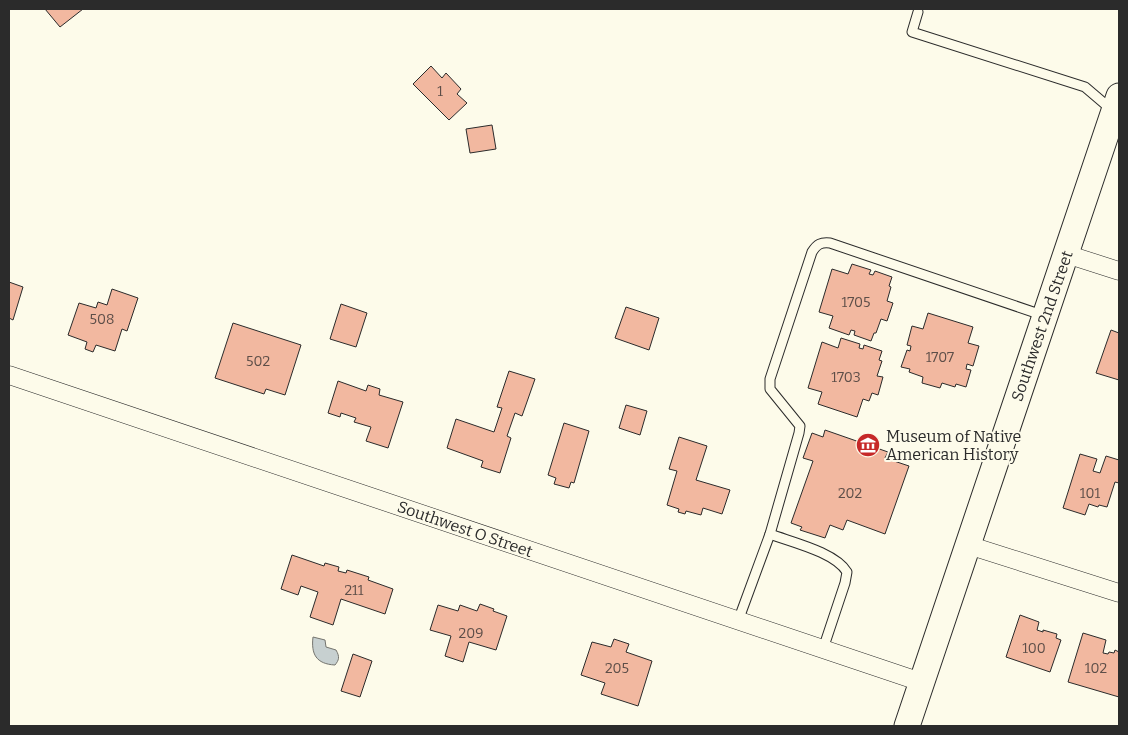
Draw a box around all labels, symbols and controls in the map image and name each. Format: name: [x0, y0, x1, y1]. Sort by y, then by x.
house number: 1: [437, 83, 443, 100]
street label: Southwest 2nd Street: [1007, 248, 1077, 404]
house number: 1705: [842, 294, 870, 311]
house number: 508: [90, 311, 114, 328]
house number: 1707: [926, 349, 954, 366]
house number: 502: [246, 353, 270, 370]
house number: 1703: [831, 369, 861, 386]
place label: Museum of Native American History: [886, 427, 1021, 464]
museum icon: Museum of Native American History: [855, 432, 881, 458]
house number: 202: [838, 485, 862, 502]
house number: 101: [1080, 485, 1100, 502]
street label: Southwest O Street: [395, 497, 535, 561]
house number: 211: [345, 582, 364, 599]
house number: 209: [459, 625, 483, 642]
house number: 100: [1022, 640, 1046, 657]
house number: 205: [605, 660, 629, 677]
house number: 102: [1085, 660, 1107, 677]

